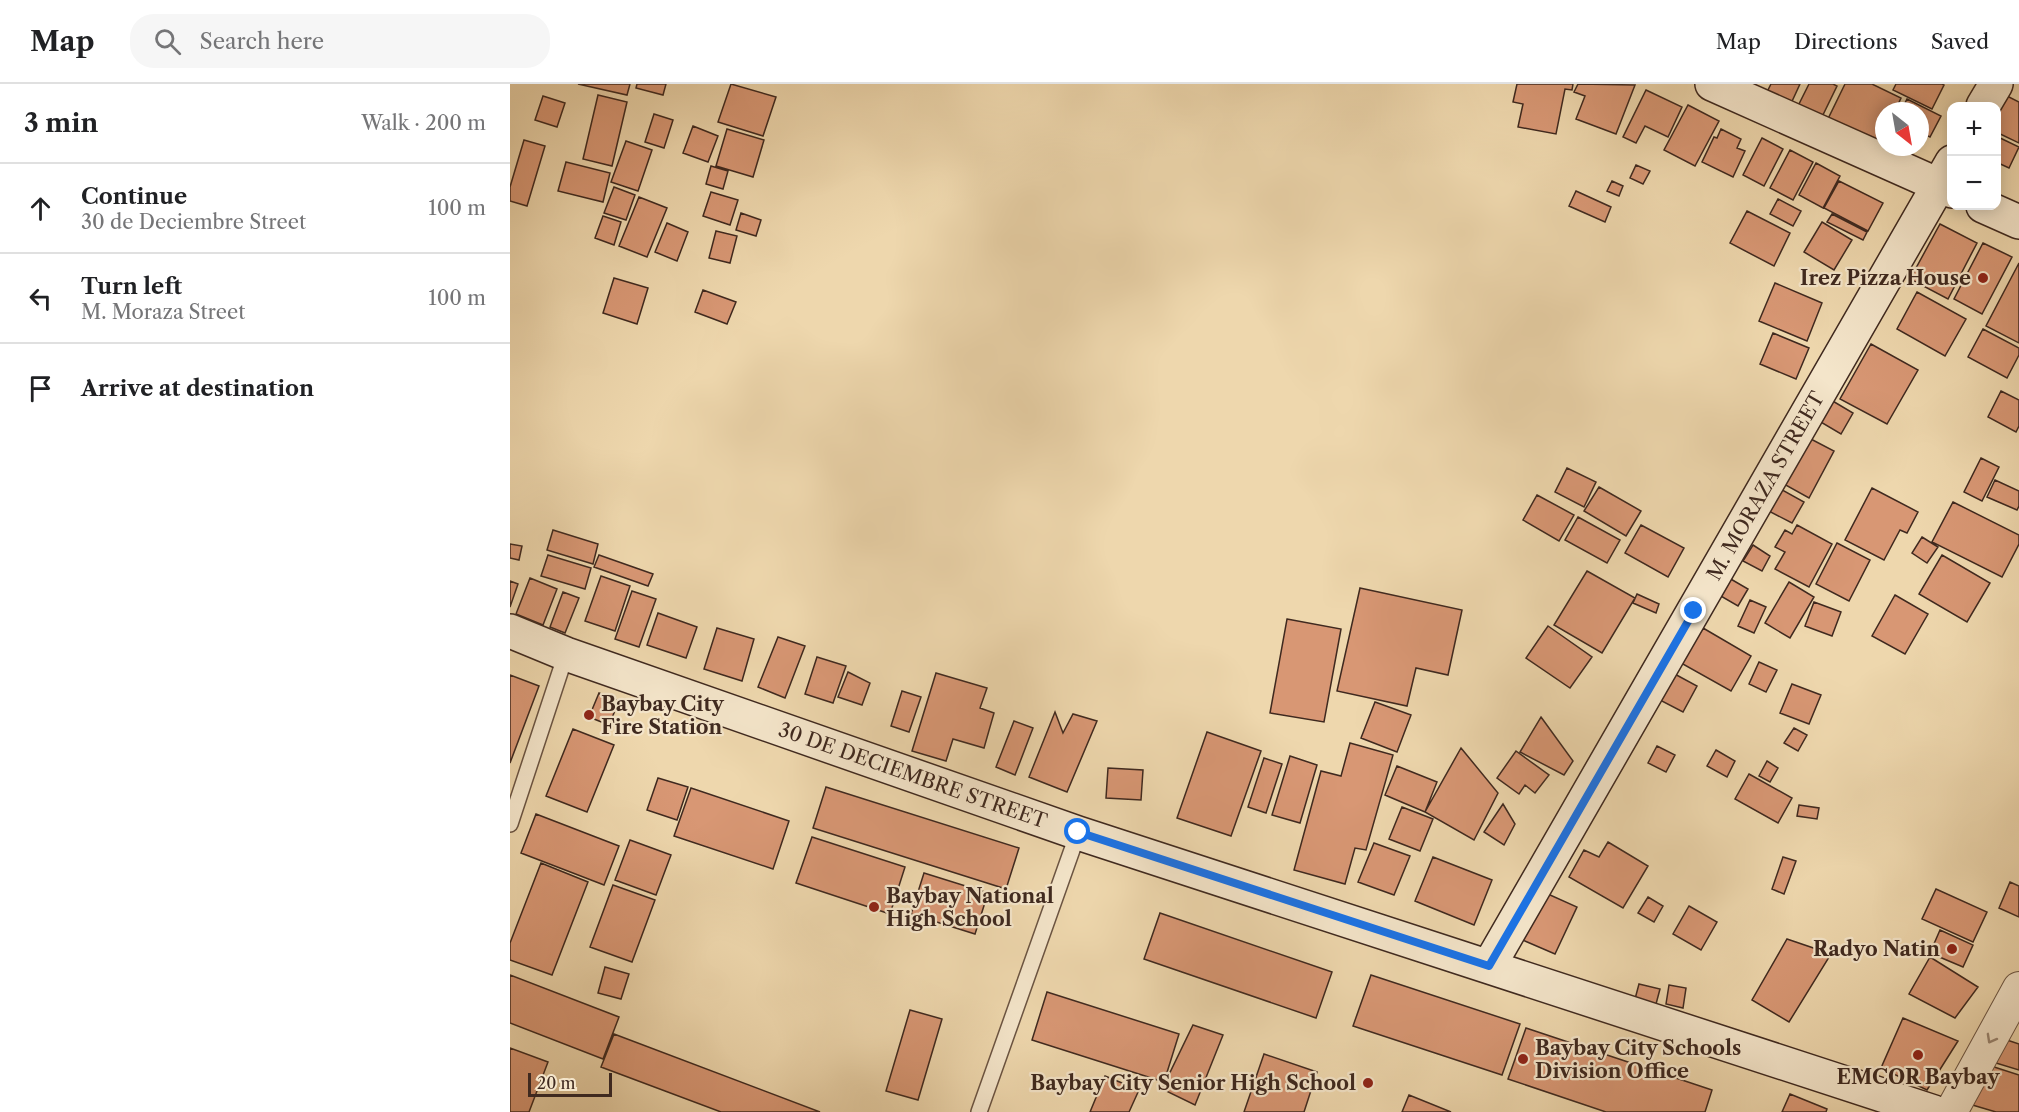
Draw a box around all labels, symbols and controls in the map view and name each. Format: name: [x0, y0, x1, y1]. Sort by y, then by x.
search box: [130, 14, 550, 68]
text: Map: [30, 24, 94, 58]
icon: search: [151, 25, 184, 58]
text: Search here: [199, 28, 324, 55]
text: Map: [1716, 29, 1761, 54]
text: Directions: [1794, 29, 1898, 54]
text: Saved: [1931, 29, 1989, 54]
north arrow: [1875, 102, 1929, 156]
map controls: [1947, 102, 2001, 210]
button: +: [1947, 102, 2001, 156]
text: 3 min: [24, 107, 98, 139]
text: Walk · 200 m: [361, 111, 486, 135]
button: −: [1947, 156, 2001, 210]
text: Continue: [81, 183, 187, 210]
icon: ahead: [24, 192, 57, 225]
text: 100 m: [428, 196, 486, 220]
text: 30 de Deciembre Street: [81, 210, 306, 234]
place label: Irez Pizza House: [1800, 266, 1971, 290]
marker: Irez Pizza House: [1976, 271, 1990, 285]
text: Turn left: [81, 273, 182, 300]
icon: left: [24, 282, 57, 315]
text: 100 m: [428, 286, 486, 310]
text: M. Moraza Street: [81, 300, 245, 324]
icon: arrive: [24, 372, 57, 405]
text: Arrive at destination: [81, 375, 314, 402]
street label: M. MORAZA STREET: [1702, 387, 1829, 585]
route end: [1680, 597, 1706, 623]
place label: Baybay City Fire Station: [601, 692, 724, 739]
marker: Baybay City Fire Station: [582, 708, 596, 722]
street label: 30 DE DECIEMBRE STREET: [775, 717, 1050, 833]
route start: [1064, 818, 1090, 844]
place label: Baybay National High School: [886, 884, 1054, 931]
marker: Baybay National High School: [867, 900, 881, 914]
place label: Radyo Natin: [1813, 937, 1940, 961]
marker: Radyo Natin: [1945, 942, 1959, 956]
one-way arrow: [1987, 1033, 1998, 1043]
place label: Baybay City Schools Division Office: [1535, 1036, 1741, 1083]
marker: EMCOR Baybay: [1911, 1048, 1925, 1062]
marker: Baybay City Schools Division Office: [1516, 1052, 1530, 1066]
place label: EMCOR Baybay: [1836, 1065, 2000, 1089]
scale bar: [528, 1070, 612, 1098]
place label: Baybay City Senior High School: [1030, 1071, 1356, 1095]
text: 20 m: [537, 1073, 576, 1093]
marker: Baybay City Senior High School: [1361, 1076, 1375, 1090]

